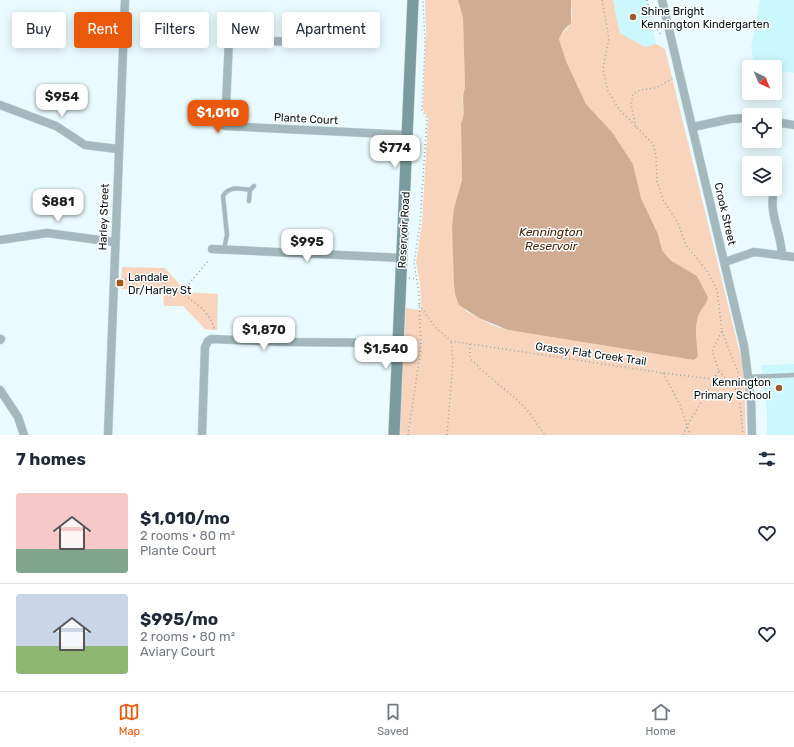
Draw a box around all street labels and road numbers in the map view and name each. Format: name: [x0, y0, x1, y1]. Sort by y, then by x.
street label: Plante Court: [274, 111, 339, 127]
street label: Crook Street: [711, 181, 739, 247]
street label: Harley Street: [96, 183, 112, 251]
street label: Reservoir Road: [395, 191, 413, 269]
street label: Grassy Flat Creek Trail: [535, 340, 647, 368]

